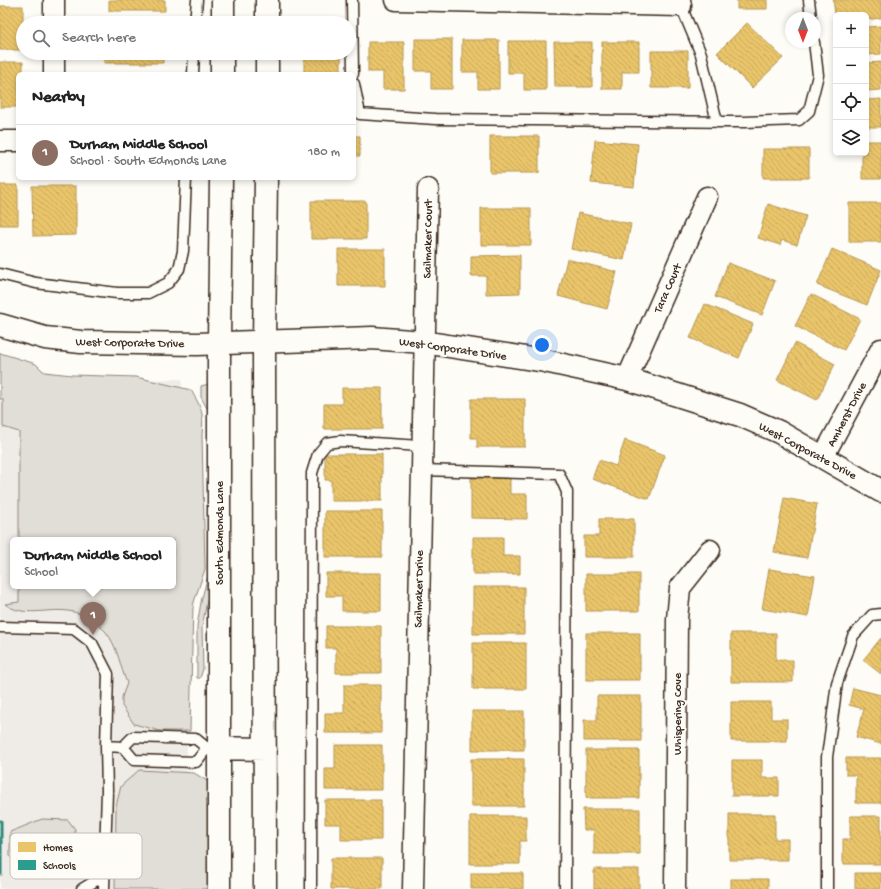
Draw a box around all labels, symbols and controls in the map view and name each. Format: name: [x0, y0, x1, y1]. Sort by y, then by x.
north arrow: [785, 12, 821, 48]
map controls: [833, 12, 869, 156]
button: +: [833, 12, 869, 48]
search box: [16, 16, 356, 60]
icon: search: [30, 27, 52, 49]
text: Search here: [62, 29, 136, 47]
button: −: [833, 48, 869, 84]
button: locate: [833, 84, 869, 120]
text: Nearby: [32, 88, 85, 108]
button: layers: [833, 120, 869, 156]
text: Durham Middle School: [70, 136, 208, 154]
text: 1: [42, 145, 48, 160]
text: 180 m: [308, 145, 340, 160]
text: School · South Edmonds Lane: [70, 154, 227, 169]
street label: Sailmaker Court: [421, 198, 437, 279]
street label: Tara Court: [651, 261, 686, 317]
street label: West Corporate Drive: [398, 335, 508, 365]
your location: [532, 335, 552, 355]
street label: West Corporate Drive: [76, 336, 185, 352]
street label: Amherst Drive: [825, 380, 871, 449]
street label: West Corporate Drive: [756, 420, 859, 484]
street label: South Edmonds Lane: [214, 480, 228, 585]
popup: [10, 537, 176, 589]
text: Durham Middle School: [24, 547, 162, 565]
street label: Sailmaker Drive: [412, 549, 428, 628]
text: School: [24, 565, 58, 580]
pin: 1: [80, 602, 106, 635]
street label: Whispering Cove: [672, 672, 686, 755]
legend: [10, 833, 142, 879]
text: Homes: [43, 843, 73, 855]
text: Schools: [43, 861, 77, 873]

